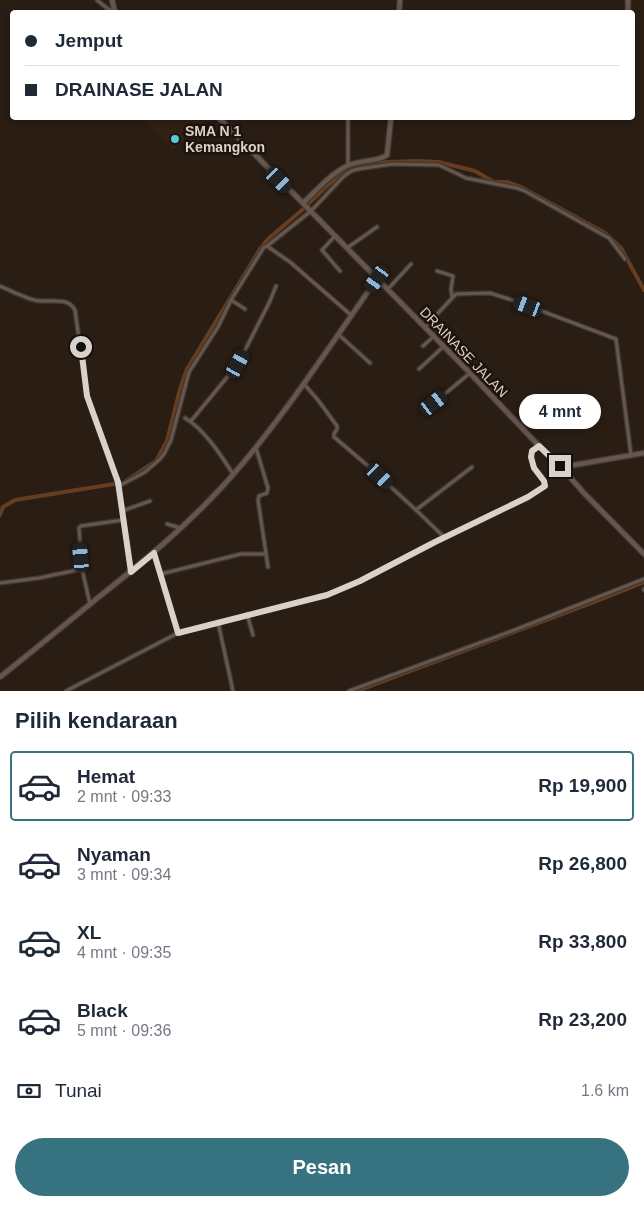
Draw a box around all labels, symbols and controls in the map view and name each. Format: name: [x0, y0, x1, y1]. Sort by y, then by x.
text: Jemput: [55, 30, 123, 51]
text: DRAINASE JALAN: [55, 79, 223, 100]
place label: SMA N 1 Kemangkon: [185, 123, 265, 155]
marker: SMA N 1 Kemangkon: [169, 133, 181, 145]
car: [262, 164, 295, 196]
car: [362, 262, 391, 296]
car: [511, 294, 544, 318]
street label: DRAINASE JALAN: [417, 304, 511, 400]
route start: [70, 336, 92, 358]
car: [224, 347, 251, 381]
car: [417, 388, 450, 418]
callout: 4 mnt: [519, 394, 601, 428]
text: 4 mnt: [539, 403, 581, 420]
route end: [549, 455, 571, 477]
car: [363, 460, 396, 492]
car: [72, 541, 89, 573]
text: Pilih kendaraan: [15, 708, 178, 733]
icon: car: [17, 764, 62, 809]
text: Hemat: [77, 766, 135, 787]
text: Rp 19,900: [538, 775, 627, 796]
text: 2 mnt · 09:33: [77, 788, 171, 805]
icon: car: [17, 842, 62, 887]
text: Nyaman: [77, 844, 151, 865]
text: Rp 26,800: [538, 853, 627, 874]
text: 3 mnt · 09:34: [77, 866, 171, 883]
icon: car: [17, 920, 62, 965]
text: XL: [77, 922, 101, 943]
text: Rp 33,800: [538, 931, 627, 952]
text: 4 mnt · 09:35: [77, 944, 171, 961]
icon: car: [17, 998, 62, 1043]
text: Black: [77, 1000, 128, 1021]
text: Rp 23,200: [538, 1009, 627, 1030]
text: 5 mnt · 09:36: [77, 1022, 171, 1039]
icon: cash: [15, 1077, 43, 1105]
text: Tunai: [55, 1080, 102, 1101]
text: 1.6 km: [581, 1082, 629, 1099]
button: Pesan: [15, 1138, 629, 1196]

